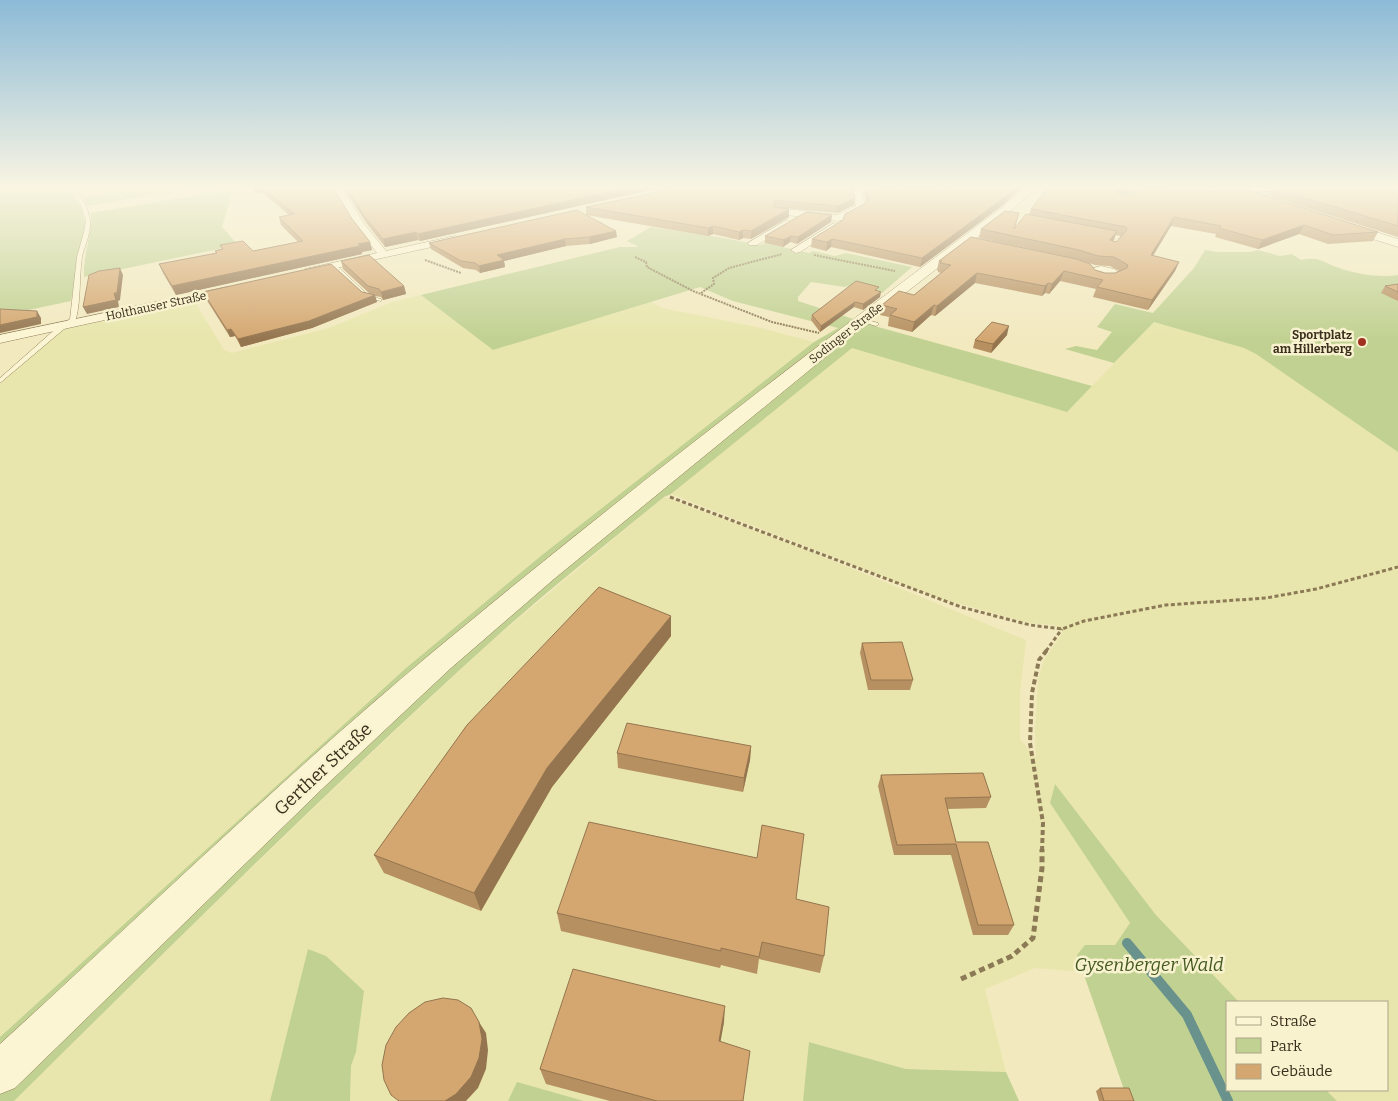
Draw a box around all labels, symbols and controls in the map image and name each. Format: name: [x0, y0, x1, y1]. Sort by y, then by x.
street label: Holthauser Straße: [104, 288, 208, 324]
street label: Sodinger Straße: [806, 300, 886, 366]
place label: Sportplatz am Hillerberg: [1273, 328, 1352, 356]
marker: Sportplatz am Hillerberg: [1356, 336, 1368, 348]
street label: Gerther Straße: [270, 718, 376, 820]
park label: Gysenberger Wald: [1074, 954, 1224, 976]
legend: [1226, 1001, 1388, 1091]
text: Straße: [1270, 1012, 1316, 1030]
text: Park: [1270, 1037, 1302, 1055]
text: Gebäude: [1270, 1062, 1333, 1080]

